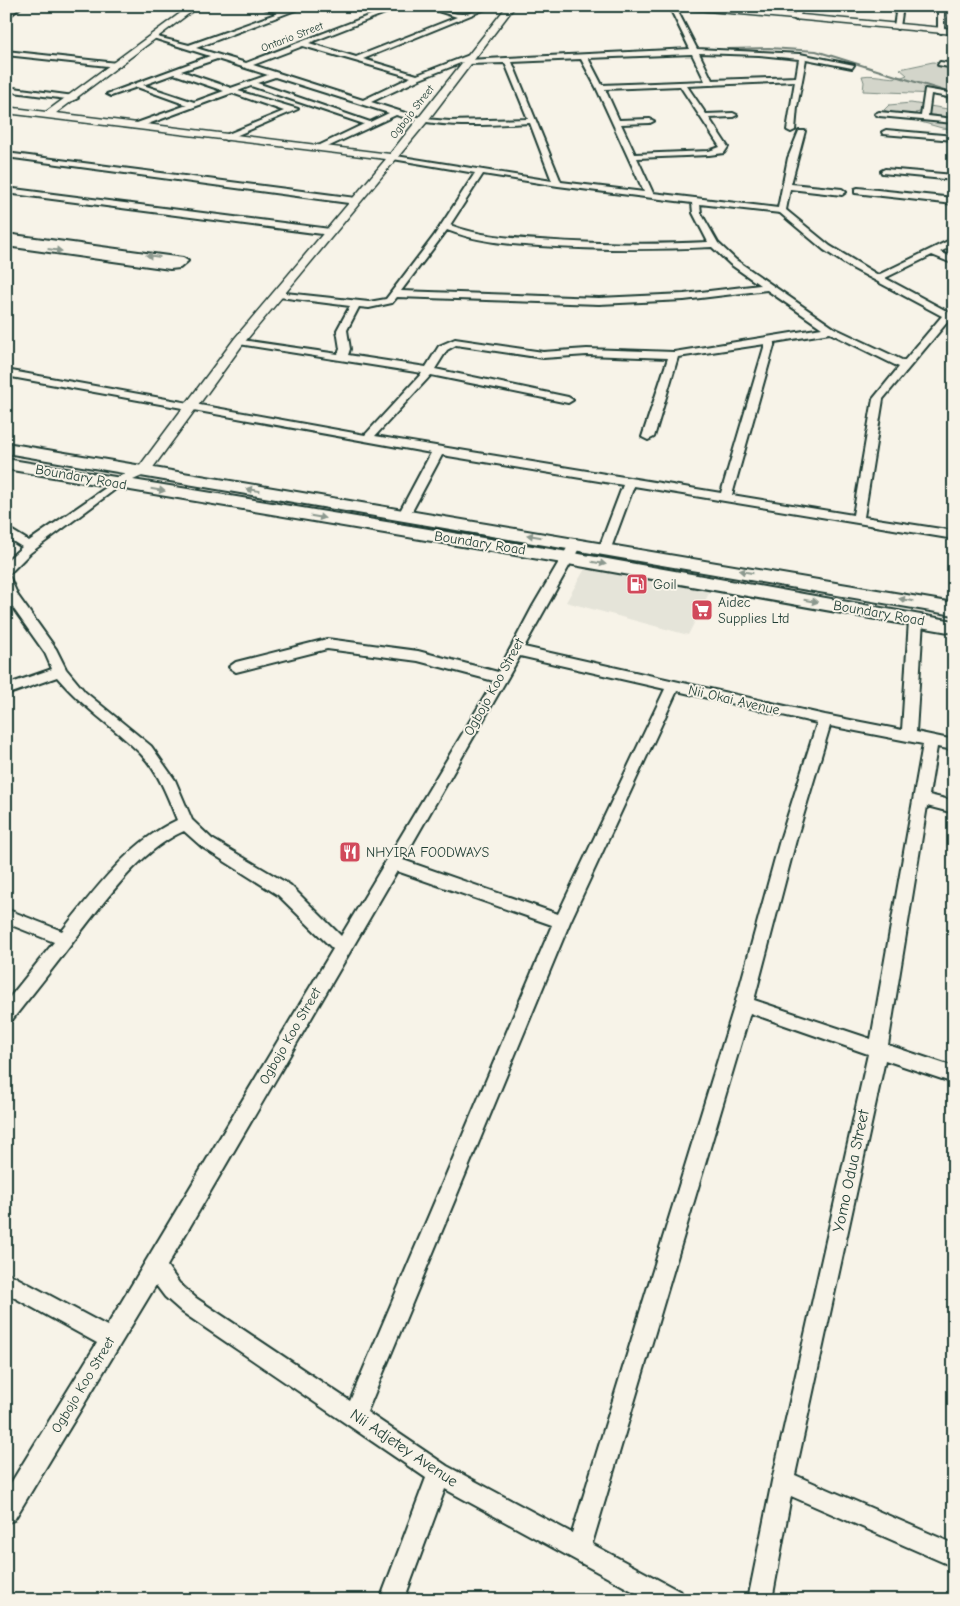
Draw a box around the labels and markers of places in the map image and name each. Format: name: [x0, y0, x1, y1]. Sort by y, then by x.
fuel station icon: Goil: [625, 572, 649, 596]
place label: Goil: [653, 576, 677, 593]
place label: Aidec Supplies Ltd: [718, 594, 790, 627]
supermarket icon: Aidec Supplies Ltd: [690, 598, 714, 622]
restaurant icon: NHYIRA FOODWAYS: [338, 840, 362, 864]
place label: NHYIRA FOODWAYS: [366, 844, 490, 861]

